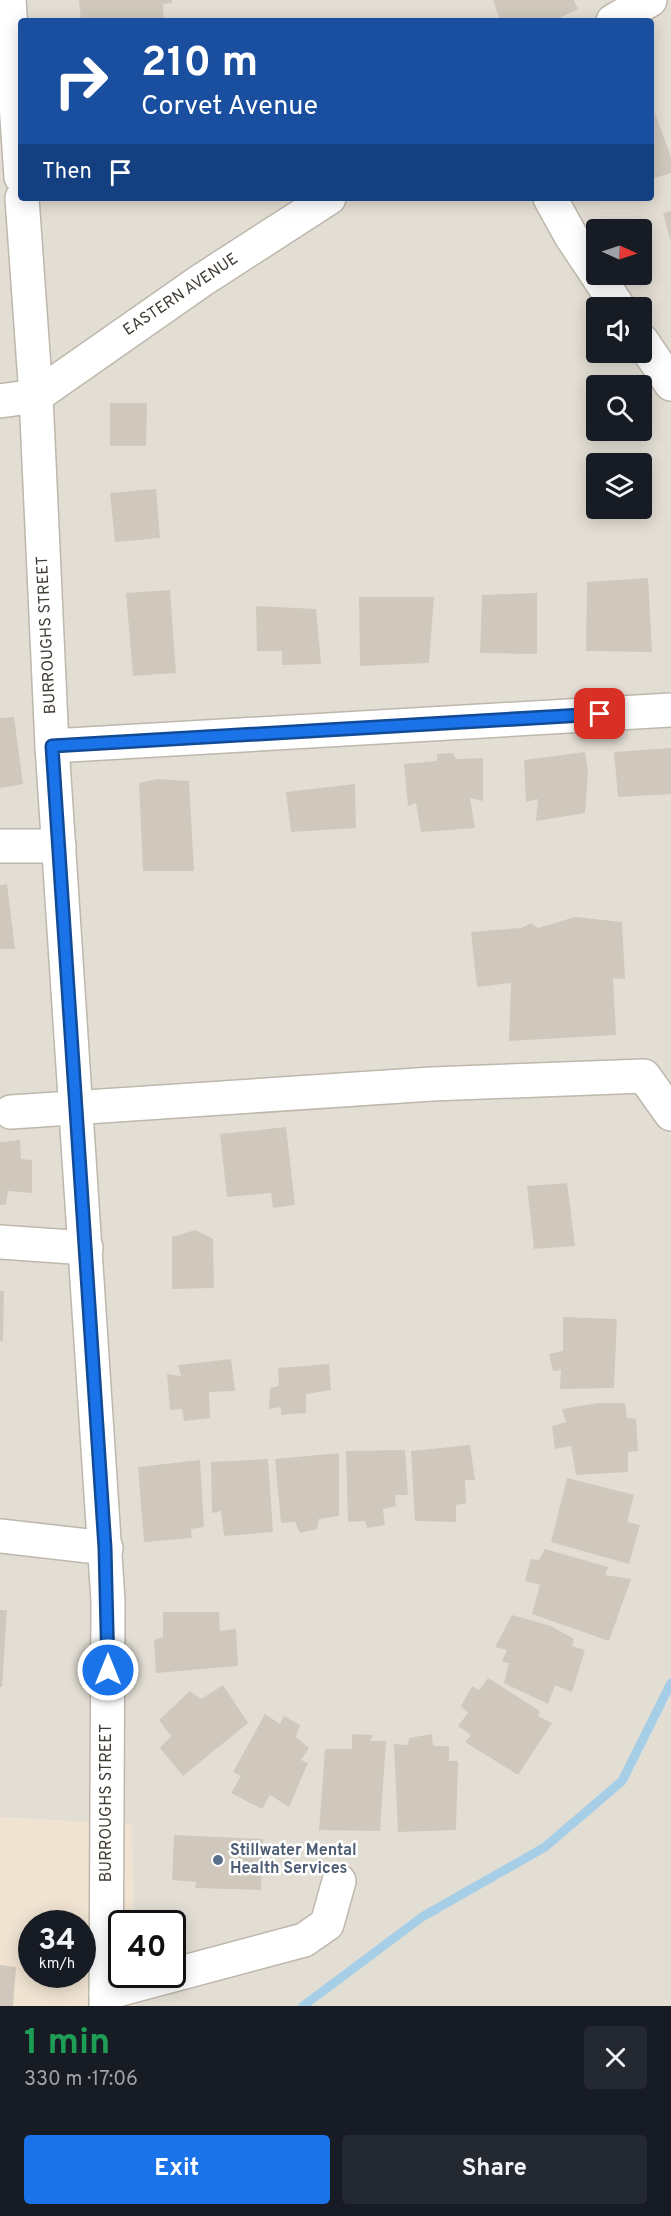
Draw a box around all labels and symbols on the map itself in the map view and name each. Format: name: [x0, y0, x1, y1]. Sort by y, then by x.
north arrow: [586, 219, 652, 285]
street label: EASTERN AVENUE: [120, 249, 242, 341]
street label: BURROUGHS STREET: [33, 555, 61, 715]
pin: [574, 688, 625, 739]
position arrow: [76, 1638, 140, 1702]
street label: BURROUGHS STREET: [97, 1724, 117, 1882]
place label: Stillwater Mental Health Services: [230, 1841, 357, 1879]
marker: Stillwater Mental Health Services: [211, 1853, 225, 1867]
speed limit sign: 40: [108, 1910, 186, 1988]

